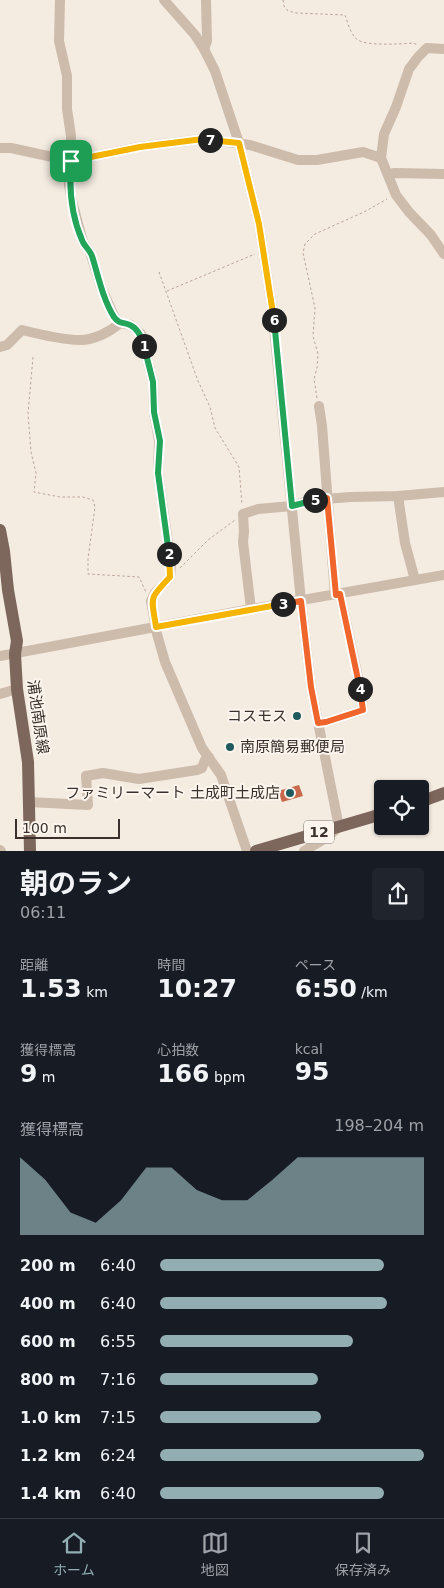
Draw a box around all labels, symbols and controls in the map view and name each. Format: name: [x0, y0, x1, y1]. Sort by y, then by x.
pin: 7: [198, 128, 222, 152]
text: 7: [206, 132, 215, 148]
pin: [50, 140, 92, 182]
icon: arrive: [57, 147, 85, 175]
pin: 6: [262, 308, 286, 332]
text: 6: [270, 312, 279, 328]
pin: 1: [132, 334, 156, 358]
text: 1: [140, 338, 149, 354]
pin: 5: [302, 488, 328, 512]
text: 5: [311, 492, 320, 508]
pin: 2: [156, 542, 182, 566]
text: 2: [165, 546, 174, 562]
pin: 3: [270, 592, 296, 616]
text: 3: [279, 596, 288, 612]
pin: 4: [348, 676, 372, 702]
street label: 浦池南原線: [24, 679, 52, 755]
text: 4: [356, 681, 365, 697]
place label: コスモス: [227, 707, 287, 725]
marker: コスモス: [291, 710, 303, 722]
place label: 南原簡易郵便局: [240, 738, 345, 756]
marker: 南原簡易郵便局: [224, 741, 236, 753]
map controls: [374, 780, 429, 835]
button: locate: [374, 780, 429, 835]
place label: ファミリーマート 土成町土成店: [65, 784, 280, 802]
marker: ファミリーマート 土成町土成店: [284, 787, 296, 799]
scale bar: [15, 816, 120, 839]
text: 100 m: [22, 820, 67, 836]
road number: 12: [304, 820, 334, 844]
text: 朝のラン: [20, 867, 132, 900]
button: share: [372, 868, 424, 920]
text: 06:11: [20, 903, 66, 922]
text: 距離: [20, 957, 48, 973]
text: 時間: [157, 957, 185, 973]
text: ペース: [295, 957, 336, 973]
text: 1.53: [20, 974, 82, 1003]
text: 10:27: [157, 974, 237, 1003]
text: 6:50: [295, 974, 357, 1003]
text: km: [82, 984, 108, 1000]
text: /km: [357, 984, 388, 1000]
text: kcal: [295, 1041, 323, 1057]
text: 獲得標高: [20, 1042, 76, 1058]
text: 心拍数: [157, 1042, 199, 1058]
text: 95: [295, 1057, 329, 1086]
text: 9: [20, 1059, 37, 1088]
text: 166: [157, 1059, 210, 1088]
text: m: [37, 1069, 56, 1085]
text: bpm: [210, 1069, 245, 1085]
text: 198–204 m: [334, 1116, 424, 1135]
text: 獲得標高: [20, 1120, 84, 1139]
text: 200 m: [20, 1256, 76, 1275]
text: 6:40: [100, 1256, 136, 1275]
text: 400 m: [20, 1294, 76, 1313]
text: 6:40: [100, 1294, 136, 1313]
text: 600 m: [20, 1332, 76, 1351]
text: 6:55: [100, 1332, 136, 1351]
text: 800 m: [20, 1370, 76, 1389]
text: 7:16: [100, 1370, 136, 1389]
text: 1.0 km: [20, 1408, 81, 1427]
text: 7:15: [100, 1408, 136, 1427]
text: 1.2 km: [20, 1446, 81, 1465]
text: 6:24: [100, 1446, 136, 1465]
text: 1.4 km: [20, 1484, 81, 1503]
text: 6:40: [100, 1484, 136, 1503]
tab: ホーム: [53, 1529, 95, 1579]
tab: 地図: [201, 1529, 229, 1579]
tab: 保存済み: [335, 1529, 391, 1579]

